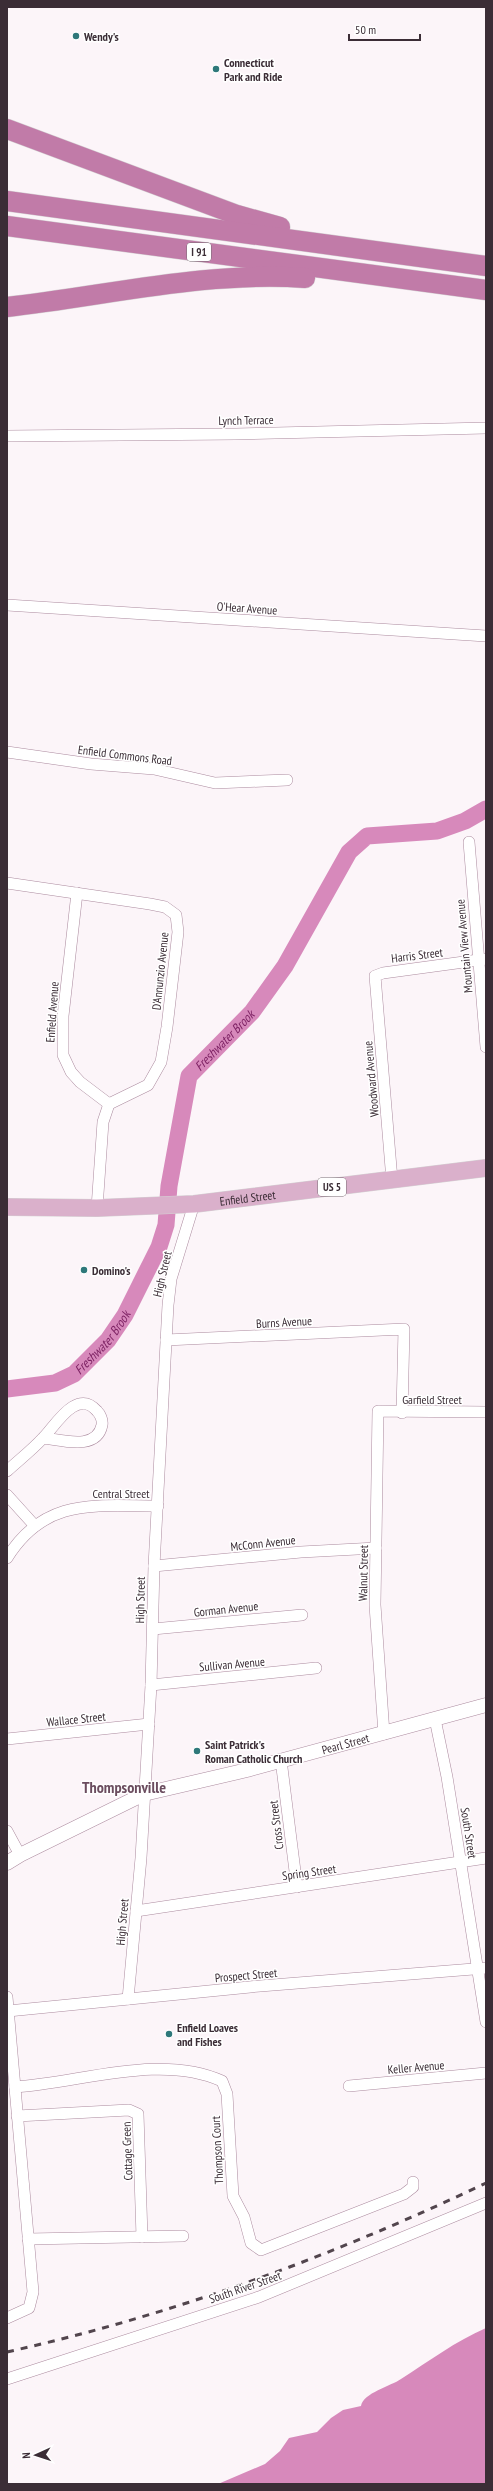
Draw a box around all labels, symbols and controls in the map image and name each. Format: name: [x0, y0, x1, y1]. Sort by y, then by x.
scale bar: [349, 16, 420, 42]
text: 50 m: [355, 22, 376, 37]
place label: Wendy's: [83, 29, 119, 44]
marker: Wendy's: [71, 31, 81, 41]
place label: Connecticut Park and Ride: [224, 55, 282, 84]
marker: Connecticut Park and Ride: [211, 64, 221, 74]
road number: I 91: [187, 243, 211, 261]
street label: Lynch Terrace: [218, 412, 274, 428]
street label: O'Hear Avenue: [216, 598, 278, 618]
street label: Enfield Commons Road: [77, 742, 173, 768]
street label: Mountain View Avenue: [452, 899, 476, 993]
street label: D'Annunzio Avenue: [148, 931, 172, 1011]
street label: Harris Street: [390, 944, 444, 966]
street label: Enfield Avenue: [42, 981, 62, 1043]
water label: Freshwater Brook: [191, 1005, 259, 1074]
street label: Woodward Avenue: [360, 1040, 382, 1118]
road number: US 5: [318, 1178, 346, 1196]
street label: Enfield Street: [219, 1186, 277, 1208]
street label: High Street: [149, 1249, 175, 1299]
place label: Domino's: [92, 1263, 130, 1278]
marker: Domino's: [79, 1265, 89, 1275]
water label: Freshwater Brook: [70, 1306, 135, 1378]
street label: Burns Avenue: [256, 1313, 312, 1331]
street label: Garfield Street: [402, 1392, 462, 1407]
street label: Central Street: [93, 1486, 150, 1501]
street label: McConn Avenue: [230, 1532, 296, 1554]
street label: Walnut Street: [355, 1544, 371, 1601]
street label: High Street: [132, 1576, 148, 1624]
street label: Gorman Avenue: [193, 1598, 259, 1620]
street label: Sullivan Avenue: [199, 1654, 265, 1674]
street label: Wallace Street: [46, 1708, 107, 1730]
street label: Pearl Street: [320, 1730, 371, 1757]
place label: Saint Patrick's Roman Catholic Church: [205, 1737, 302, 1766]
marker: Saint Patrick's Roman Catholic Church: [192, 1746, 202, 1756]
district label: Thompsonville: [82, 1777, 166, 1797]
street label: Cross Street: [265, 1799, 286, 1850]
street label: South Street: [458, 1806, 481, 1860]
street label: Spring Street: [281, 1861, 338, 1883]
street label: High Street: [112, 1897, 132, 1946]
street label: Prospect Street: [214, 1965, 279, 1985]
place label: Enfield Loaves and Fishes: [177, 2020, 238, 2049]
marker: Enfield Loaves and Fishes: [164, 2029, 174, 2039]
street label: Keller Avenue: [387, 2057, 445, 2077]
street label: Thompson Court: [208, 2115, 226, 2185]
street label: Cottage Green: [118, 2121, 136, 2181]
street label: South River Street: [207, 2267, 284, 2306]
north arrow: [16, 2435, 56, 2475]
text: N: [19, 2452, 33, 2459]

